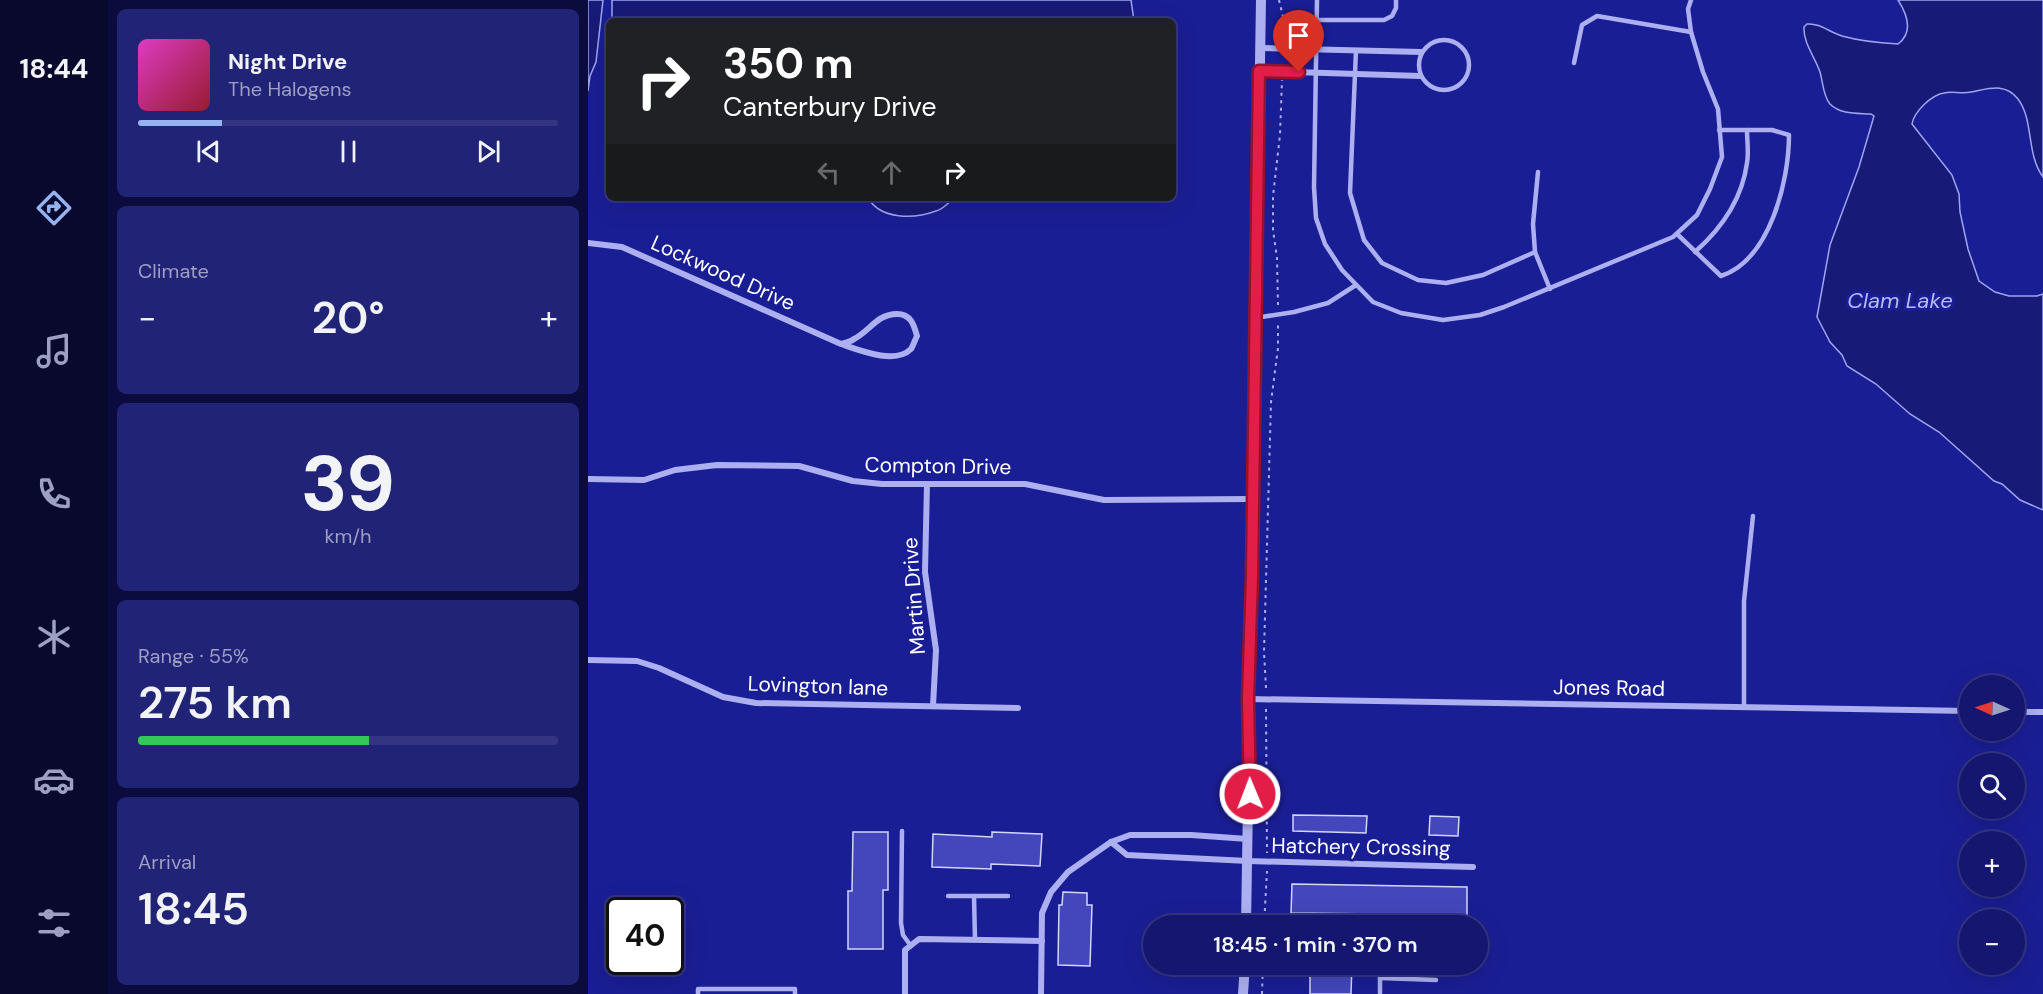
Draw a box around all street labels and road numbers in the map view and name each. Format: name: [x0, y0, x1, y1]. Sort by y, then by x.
street label: Lockwood Drive: [647, 229, 799, 317]
street label: Compton Drive: [864, 451, 1012, 481]
street label: Martin Drive: [896, 536, 932, 656]
street label: Lovington lane: [747, 670, 889, 702]
street label: Jones Road: [1553, 673, 1665, 703]
street label: Hatchery Crossing: [1271, 831, 1451, 863]

